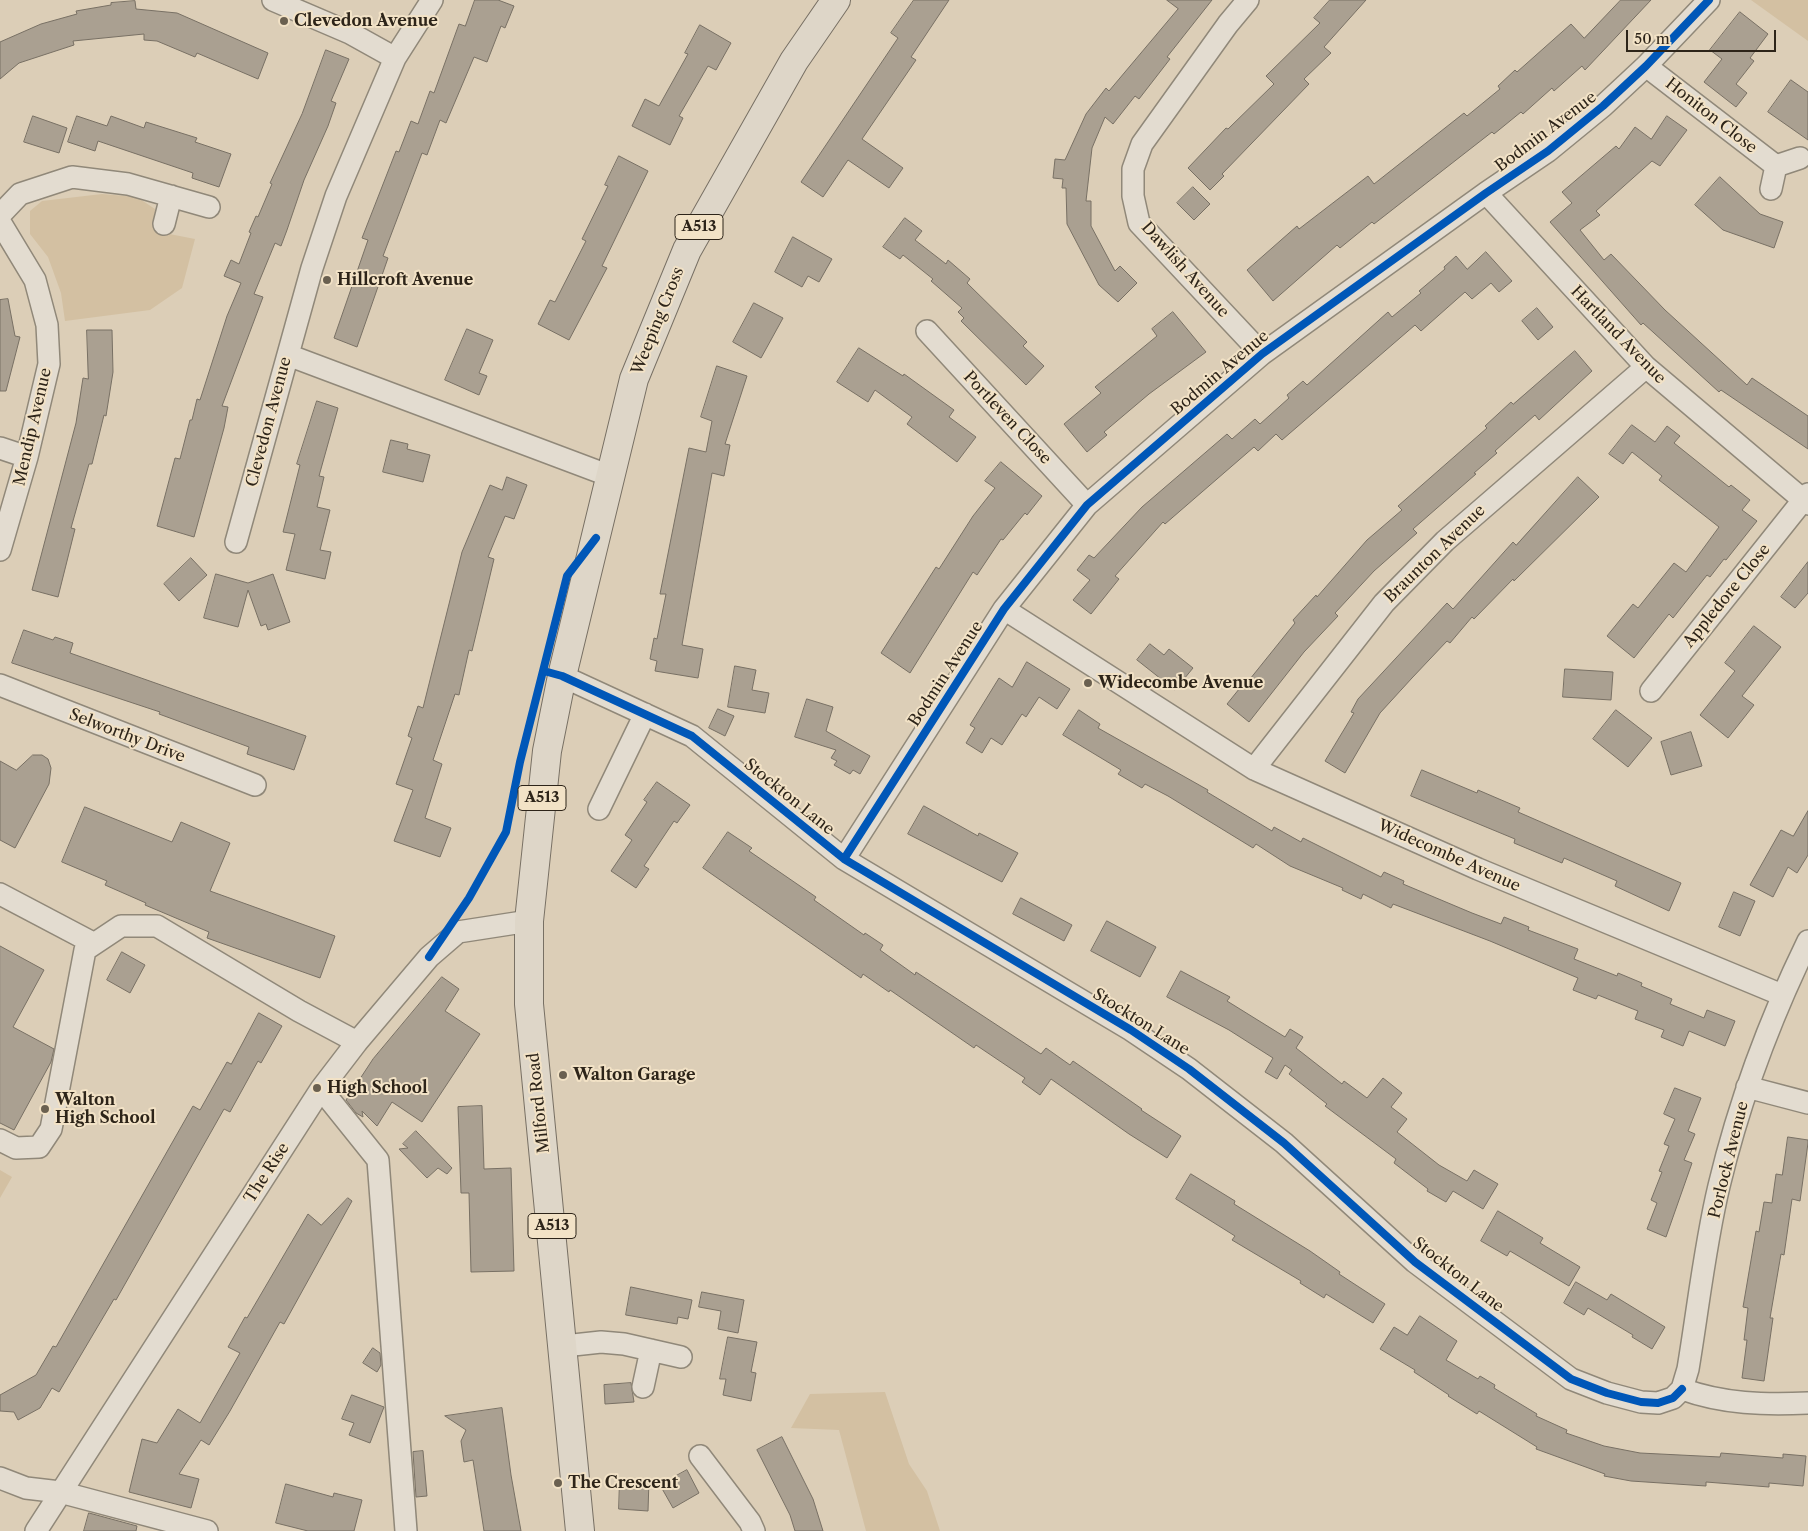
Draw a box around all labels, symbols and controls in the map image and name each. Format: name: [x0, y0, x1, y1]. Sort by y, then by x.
place label: Clevedon Avenue: [294, 11, 438, 31]
marker: Clevedon Avenue: [278, 15, 290, 27]
scale bar: [1628, 20, 1778, 52]
text: 50 m: [1634, 29, 1670, 48]
street label: Honiton Close: [1662, 74, 1760, 158]
street label: Bodmin Avenue: [1492, 88, 1600, 176]
road number: A513: [675, 214, 723, 240]
street label: Dawlish Avenue: [1137, 218, 1233, 322]
street label: Weeping Cross: [628, 264, 688, 378]
place label: Hillcroft Avenue: [337, 270, 473, 290]
marker: Hillcroft Avenue: [321, 274, 333, 286]
street label: Hartland Avenue: [1566, 282, 1670, 388]
street label: Bodmin Avenue: [1167, 327, 1273, 419]
street label: Clevedon Avenue: [242, 355, 296, 489]
street label: Mendip Avenue: [10, 366, 56, 488]
street label: Portleven Close: [959, 368, 1055, 468]
street label: Braunton Avenue: [1381, 501, 1489, 607]
street label: Appledore Close: [1679, 540, 1775, 652]
street label: Bodmin Avenue: [905, 618, 987, 730]
place label: Widecombe Avenue: [1098, 673, 1263, 693]
marker: Widecombe Avenue: [1082, 677, 1094, 689]
street label: Selworthy Drive: [66, 705, 188, 767]
street label: Stockton Lane: [740, 755, 838, 839]
road number: A513: [518, 786, 566, 810]
street label: Widecombe Avenue: [1375, 816, 1523, 896]
street label: Stockton Lane: [1089, 985, 1193, 1059]
street label: Milford Road: [524, 1052, 554, 1154]
place label: Walton Garage: [573, 1065, 696, 1085]
marker: Walton Garage: [557, 1069, 569, 1081]
place label: High School: [327, 1078, 428, 1098]
marker: High School: [311, 1082, 323, 1094]
place label: Walton High School: [55, 1090, 156, 1128]
street label: Porlock Avenue: [1705, 1099, 1753, 1221]
marker: Walton High School: [39, 1103, 51, 1115]
street label: The Rise: [241, 1139, 293, 1207]
road number: A513: [528, 1214, 576, 1238]
street label: Stockton Lane: [1409, 1233, 1507, 1317]
place label: The Crescent: [568, 1473, 678, 1493]
marker: The Crescent: [552, 1477, 564, 1489]

